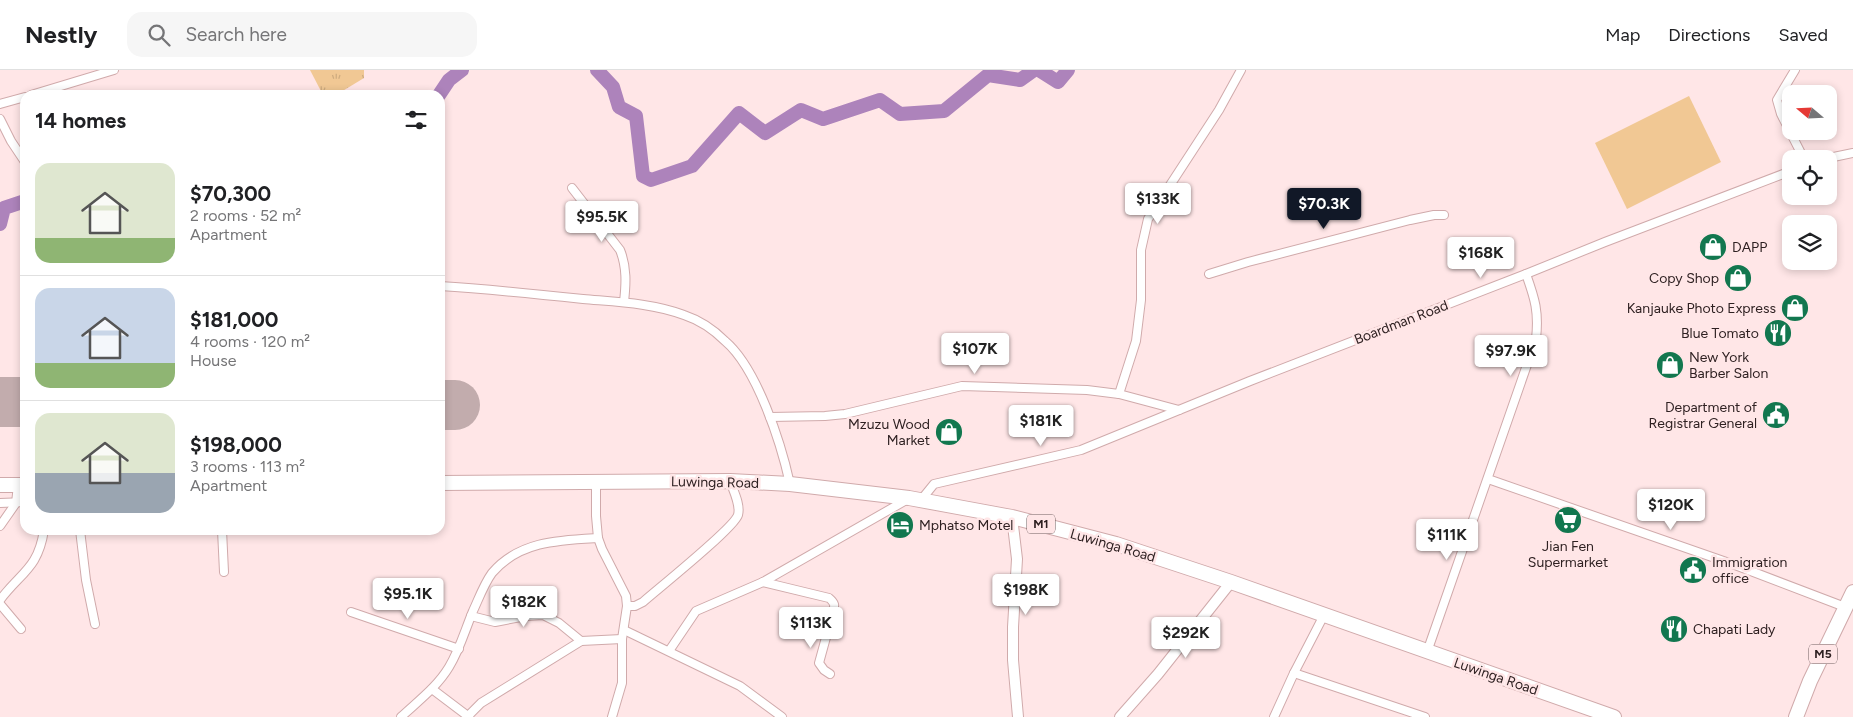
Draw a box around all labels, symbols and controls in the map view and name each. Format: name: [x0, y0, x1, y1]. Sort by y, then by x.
search box: [127, 12, 477, 57]
text: Nestly: [25, 20, 97, 49]
icon: search: [145, 21, 173, 49]
text: Search here: [185, 23, 287, 46]
text: Map: [1605, 24, 1640, 46]
text: Directions: [1668, 24, 1750, 46]
text: Saved: [1778, 24, 1828, 46]
north arrow: [1782, 85, 1838, 140]
map controls: [1782, 85, 1837, 270]
icon: filters: [402, 106, 430, 134]
text: 14 homes: [35, 108, 126, 133]
button: locate: [1782, 150, 1837, 205]
text: $70,300: [190, 181, 271, 206]
pin: $133K: [1123, 182, 1193, 225]
icon: home: [75, 183, 135, 243]
pin: $70.3K: [1283, 188, 1365, 230]
text: $133K: [1136, 189, 1180, 208]
text: $70.3K: [1298, 194, 1350, 213]
pin: $95.5K: [561, 200, 643, 243]
text: 2 rooms · 52 m²: [190, 206, 301, 225]
text: $95.5K: [576, 207, 628, 226]
button: layers: [1782, 215, 1837, 270]
text: Apartment: [190, 225, 267, 244]
shop icon: DAPP: [1698, 232, 1728, 262]
pin: $168K: [1446, 236, 1516, 279]
place label: DAPP: [1732, 239, 1767, 256]
text: $168K: [1458, 243, 1504, 262]
shop icon: Copy Shop: [1723, 263, 1753, 293]
place label: Copy Shop: [1649, 270, 1719, 287]
shop icon: Kanjauke Photo Express: [1780, 293, 1810, 323]
street label: Boardman Road: [1352, 297, 1451, 348]
place label: Kanjauke Photo Express: [1627, 300, 1776, 317]
text: $181,000: [190, 307, 278, 332]
icon: home: [75, 308, 135, 368]
restaurant icon: Blue Tomato: [1763, 318, 1793, 348]
place label: Blue Tomato: [1681, 325, 1759, 342]
text: 4 rooms · 120 m²: [190, 332, 310, 351]
pin: $107K: [940, 332, 1010, 375]
pin: $97.9K: [1470, 334, 1552, 377]
text: $107K: [952, 339, 998, 358]
text: $97.9K: [1486, 341, 1536, 360]
place label: New York Barber Salon: [1689, 349, 1768, 382]
shop icon: New York Barber Salon: [1655, 350, 1685, 380]
text: House: [190, 351, 236, 370]
place label: Department of Registrar General: [1649, 399, 1758, 432]
public building icon: Department of Registrar General: [1761, 400, 1791, 430]
pin: $181K: [1006, 404, 1076, 447]
text: $181K: [1020, 411, 1062, 430]
place label: Mzuzu Wood Market: [848, 416, 930, 449]
shop icon: Mzuzu Wood Market: [934, 417, 964, 447]
text: $198,000: [190, 432, 282, 457]
icon: home: [75, 433, 135, 493]
text: 3 rooms · 113 m²: [190, 457, 305, 476]
street label: Luwinga Road: [671, 473, 759, 492]
text: Apartment: [190, 476, 267, 495]
pin: $120K: [1636, 488, 1706, 531]
text: $120K: [1648, 495, 1694, 514]
supermarket icon: Jian Fen Supermarket: [1553, 505, 1583, 535]
hotel icon: Mphatso Motel: [885, 510, 915, 540]
road number: M1: [1027, 514, 1055, 534]
place label: Mphatso Motel: [919, 517, 1013, 534]
pin: $111K: [1412, 518, 1482, 561]
street label: Luwinga Road: [1068, 525, 1158, 566]
text: $111K: [1427, 525, 1467, 544]
place label: Jian Fen Supermarket: [1528, 538, 1608, 571]
place label: Immigration office: [1712, 554, 1788, 587]
public building icon: Immigration office: [1678, 555, 1708, 585]
pin: $198K: [991, 574, 1061, 616]
pin: $95.1K: [367, 578, 449, 620]
text: $198K: [1003, 580, 1049, 599]
text: $95.1K: [384, 584, 432, 603]
pin: $182K: [489, 586, 559, 628]
text: $182K: [501, 592, 547, 611]
pin: $113K: [776, 606, 846, 649]
text: $113K: [790, 613, 832, 632]
restaurant icon: Chapati Lady: [1659, 614, 1689, 644]
pin: $292K: [1151, 616, 1221, 659]
place label: Chapati Lady: [1693, 621, 1776, 638]
text: $292K: [1162, 623, 1210, 642]
road number: M5: [1809, 644, 1837, 664]
street label: Luwinga Road: [1451, 654, 1540, 699]

